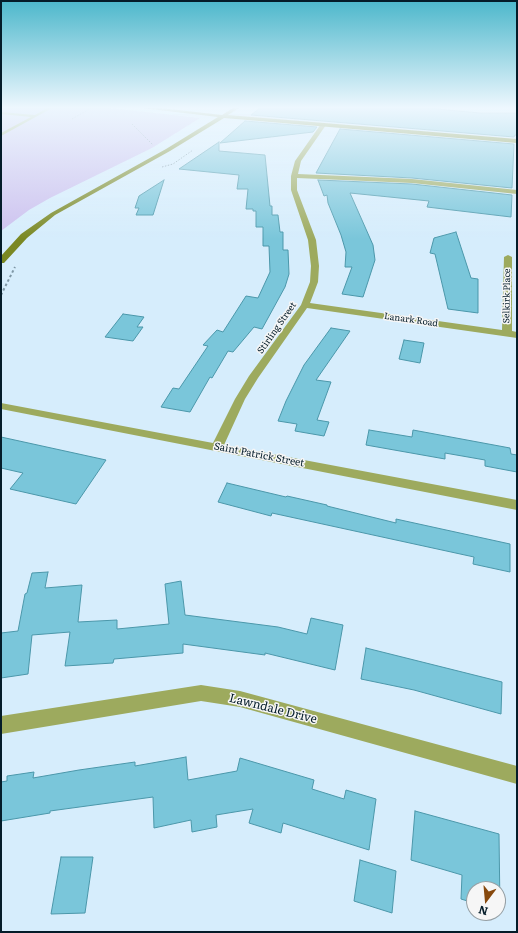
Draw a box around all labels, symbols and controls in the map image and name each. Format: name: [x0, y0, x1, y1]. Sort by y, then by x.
street label: Selkirk Place: [501, 268, 513, 324]
street label: Stirling Street: [255, 300, 299, 356]
street label: Lanark Road: [383, 311, 439, 329]
street label: Saint Patrick Street: [213, 440, 305, 470]
street label: Lawndale Drive: [228, 691, 318, 727]
north arrow: [466, 881, 506, 921]
text: N: [476, 903, 490, 921]

